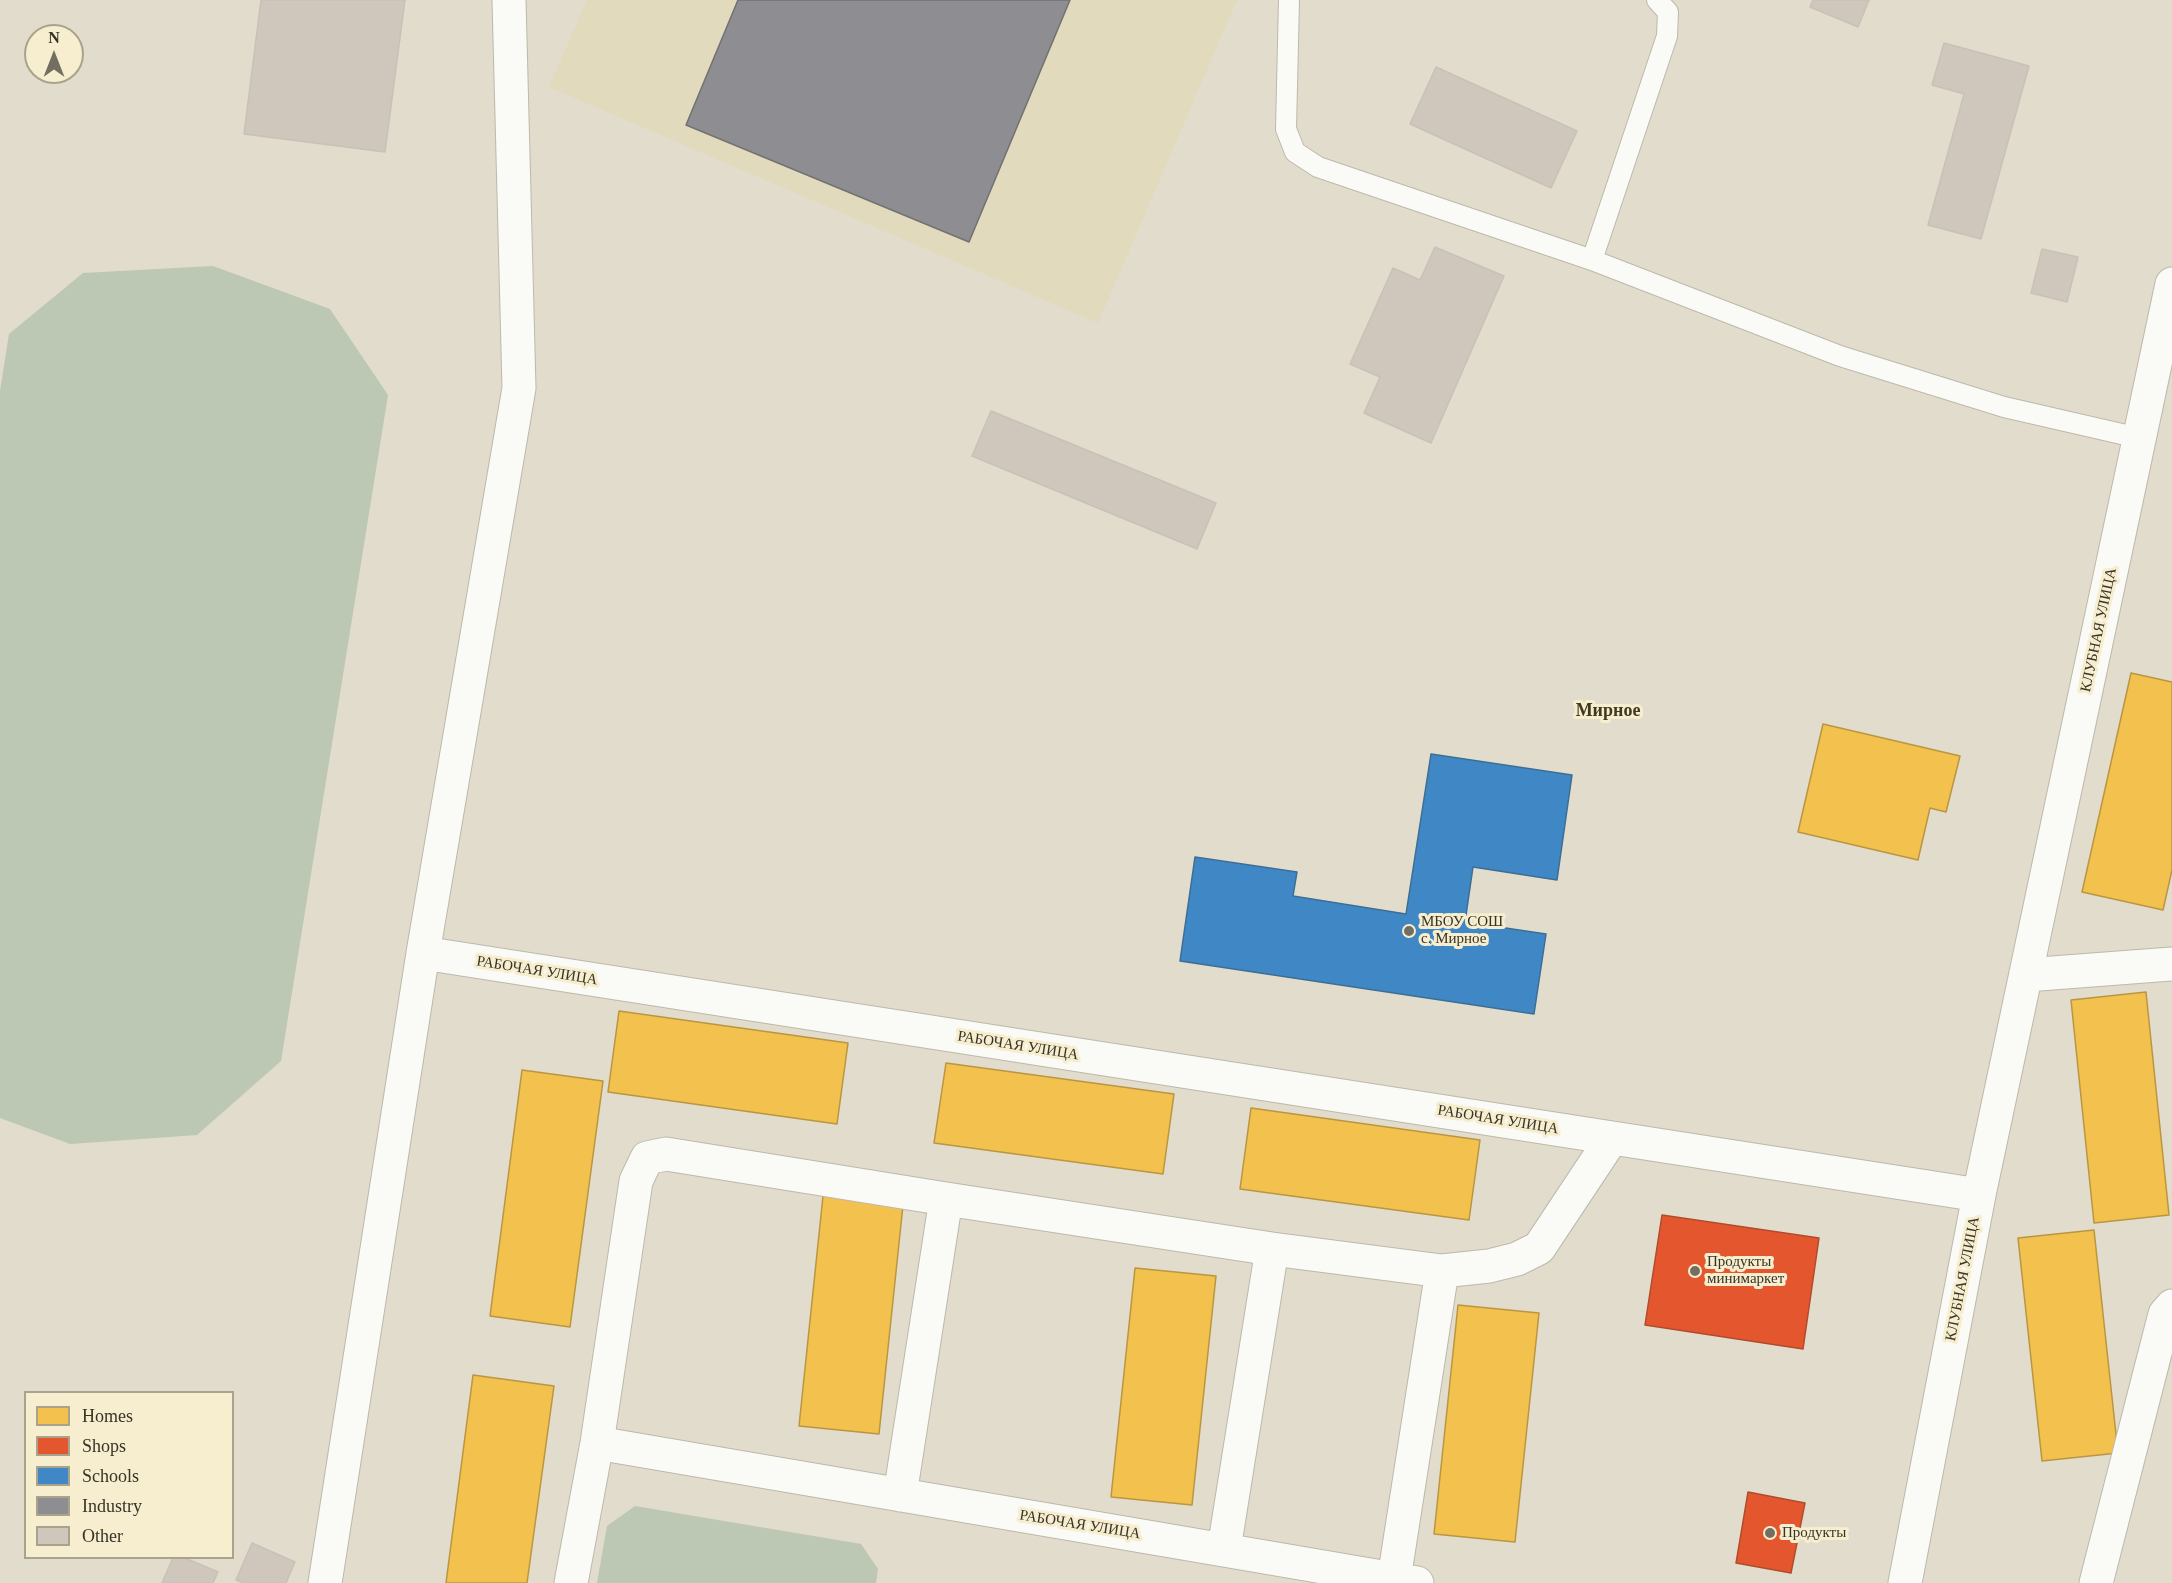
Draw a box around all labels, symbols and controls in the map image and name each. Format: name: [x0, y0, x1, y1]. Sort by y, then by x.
north arrow: [24, 24, 84, 84]
text: N: [48, 29, 60, 46]
street label: КЛУБНАЯ УЛИЦА: [2077, 566, 2121, 694]
district label: Мирное: [1576, 700, 1640, 722]
place label: МБОУ СОШ с. Мирное: [1421, 913, 1503, 948]
marker: МБОУ СОШ с. Мирное: [1402, 924, 1416, 938]
street label: РАБОЧАЯ УЛИЦА: [475, 953, 599, 989]
street label: РАБОЧАЯ УЛИЦА: [956, 1028, 1080, 1064]
street label: РАБОЧАЯ УЛИЦА: [1436, 1102, 1560, 1138]
street label: КЛУБНАЯ УЛИЦА: [1942, 1215, 1984, 1343]
place label: Продукты минимаркет: [1707, 1253, 1784, 1288]
marker: Продукты минимаркет: [1688, 1264, 1702, 1278]
legend: [24, 1391, 234, 1559]
text: Homes: [82, 1406, 133, 1426]
text: Shops: [82, 1436, 126, 1456]
text: Schools: [82, 1466, 139, 1486]
text: Industry: [82, 1496, 142, 1516]
street label: РАБОЧАЯ УЛИЦА: [1018, 1507, 1142, 1543]
place label: Продукты: [1782, 1524, 1846, 1542]
text: Other: [82, 1526, 123, 1546]
marker: Продукты: [1763, 1526, 1777, 1540]

